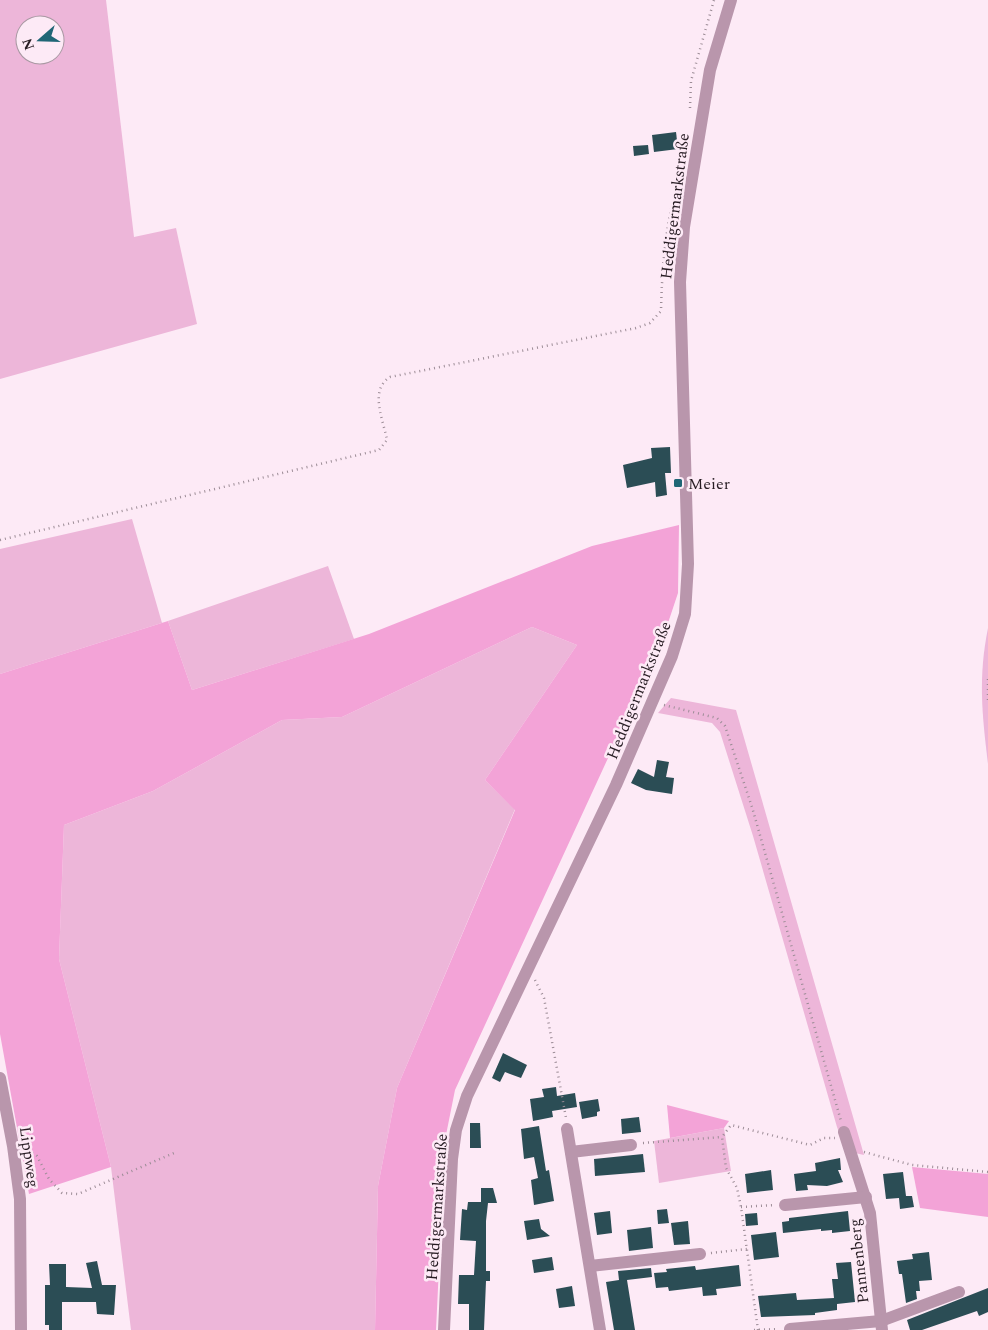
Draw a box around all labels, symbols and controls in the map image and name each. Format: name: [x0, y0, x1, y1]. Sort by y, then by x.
north arrow: [15, 15, 65, 65]
text: N: [16, 35, 40, 53]
street label: Heddigermarkstraße: [654, 132, 696, 281]
place label: Meier: [688, 472, 730, 496]
marker: Meier: [672, 477, 684, 489]
street label: Heddigermarkstraße: [600, 618, 678, 763]
street label: Lippweg: [13, 1125, 45, 1189]
street label: Heddigermarkstraße: [420, 1133, 454, 1281]
street label: Pannenberg: [843, 1217, 875, 1304]

